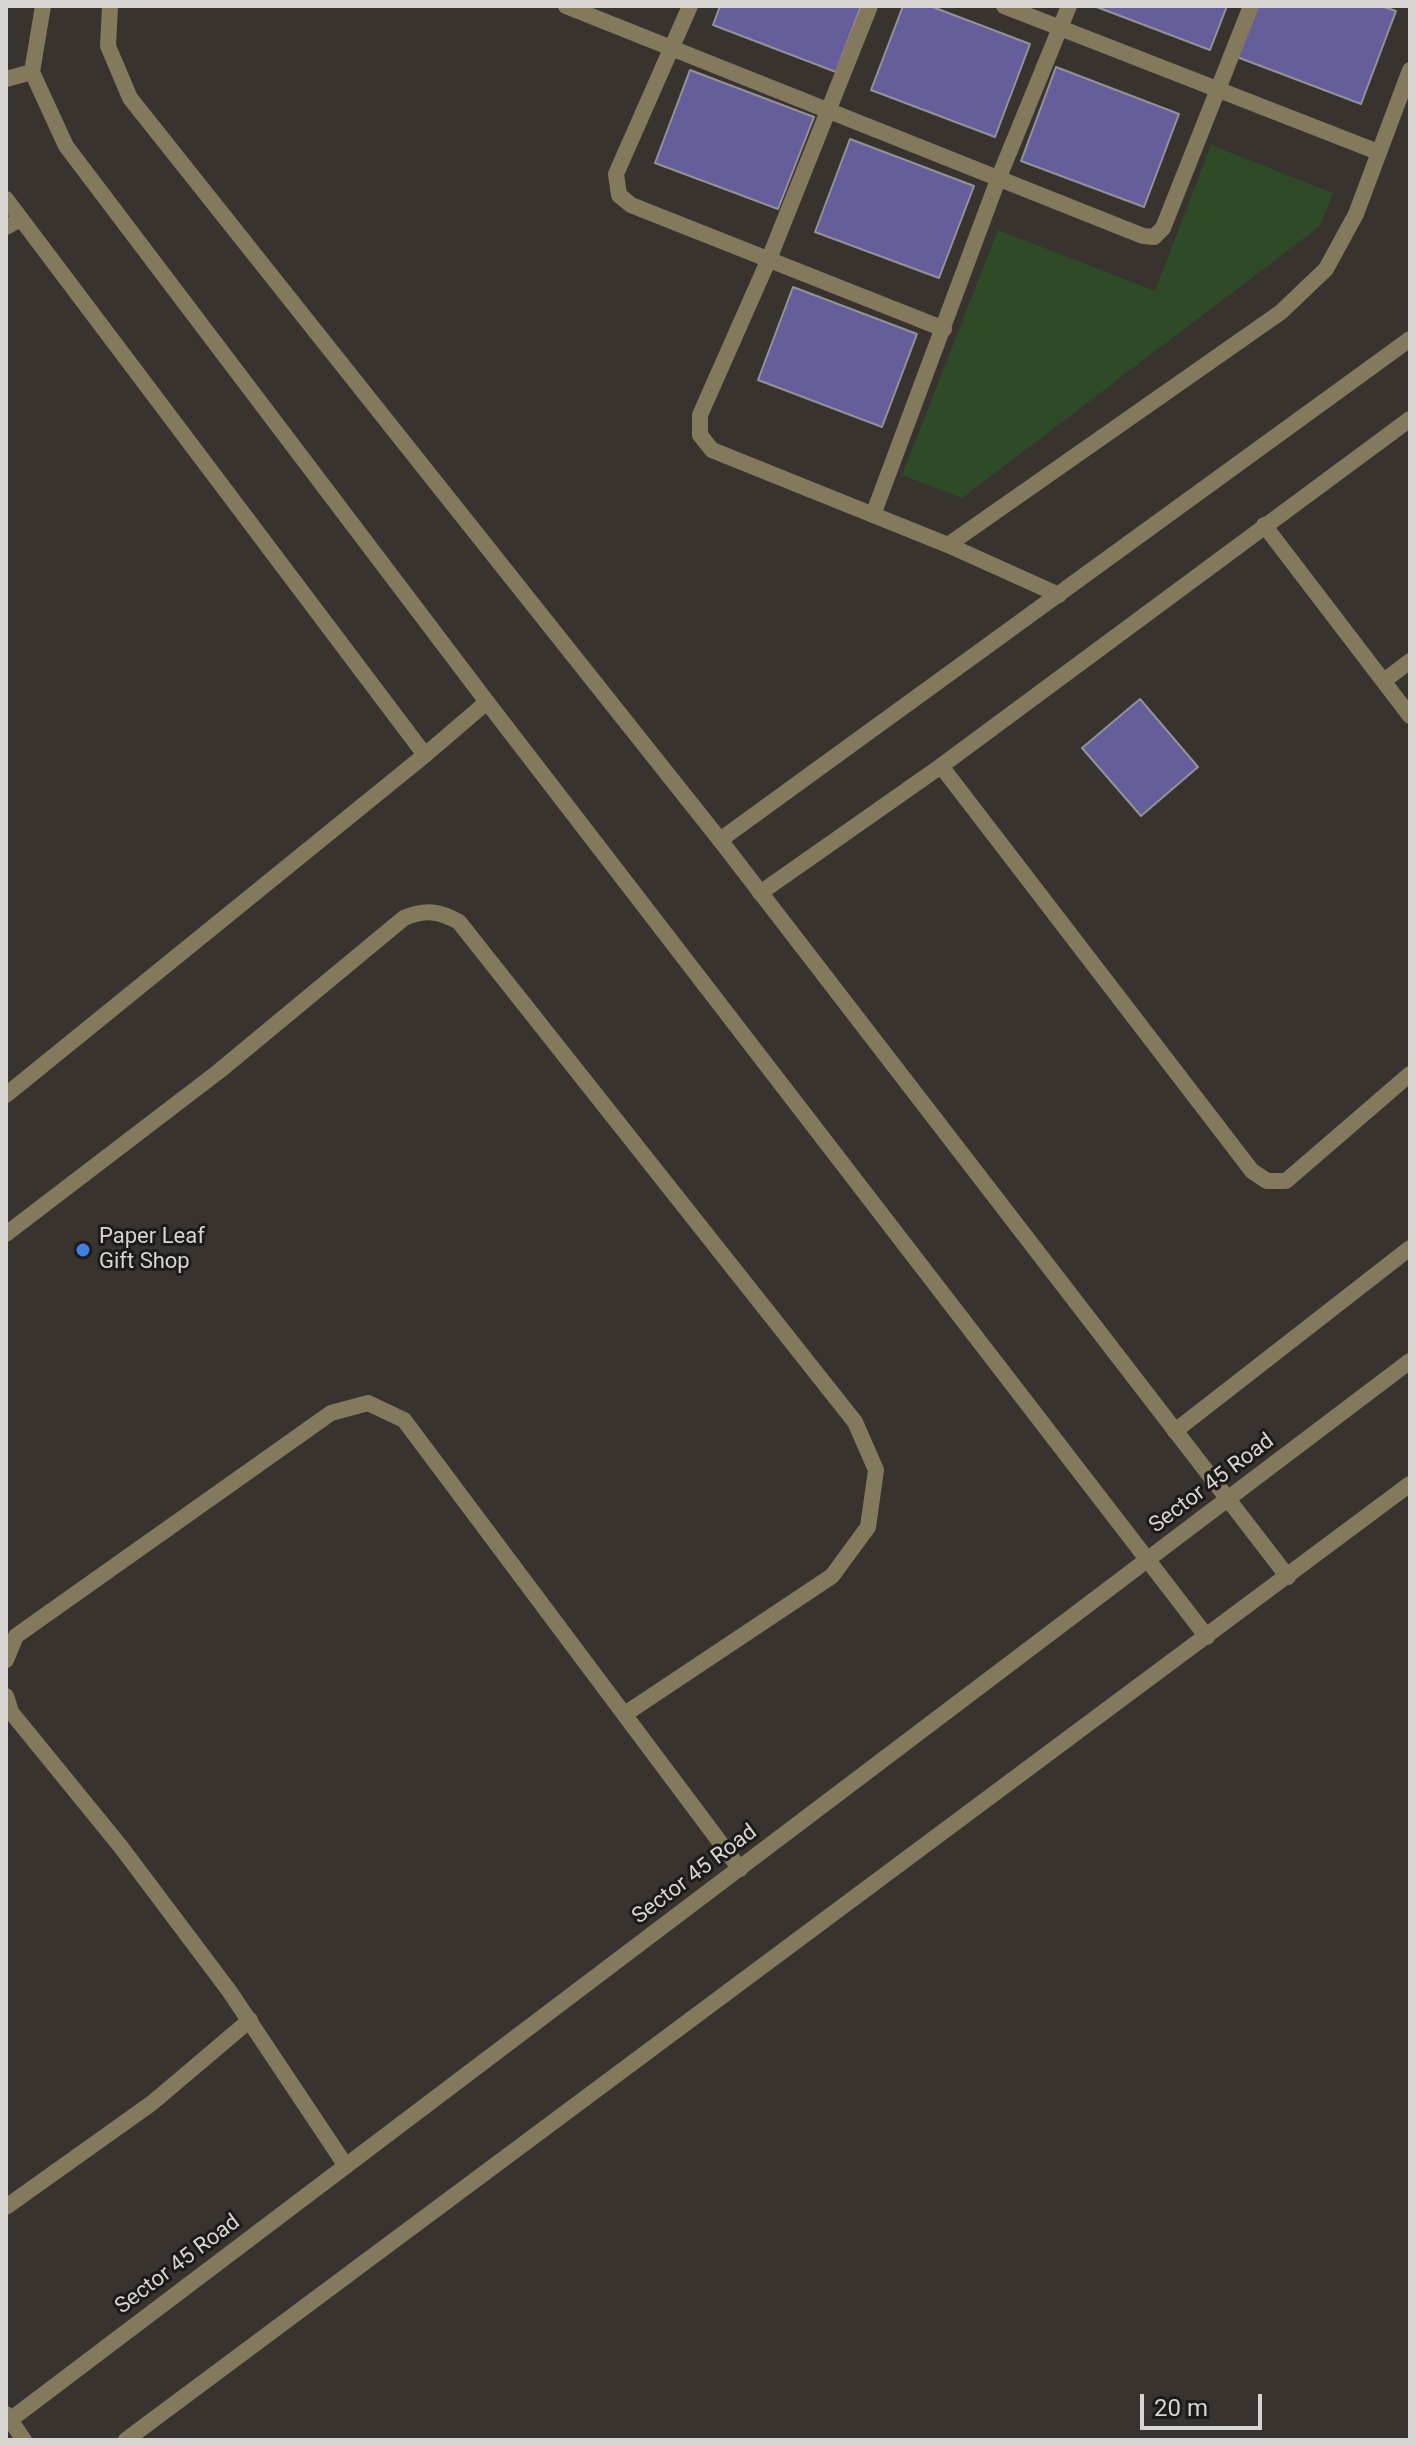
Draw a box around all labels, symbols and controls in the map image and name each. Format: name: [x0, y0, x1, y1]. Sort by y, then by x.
place label: Paper Leaf Gift Shop: [99, 1224, 205, 1276]
marker: Paper Leaf Gift Shop: [74, 1241, 92, 1259]
street label: Sector 45 Road: [1144, 1429, 1280, 1539]
street label: Sector 45 Road: [627, 1820, 763, 1930]
street label: Sector 45 Road: [110, 2210, 246, 2320]
scale bar: [1144, 2378, 1266, 2428]
text: 20 m: [1154, 2394, 1208, 2422]

